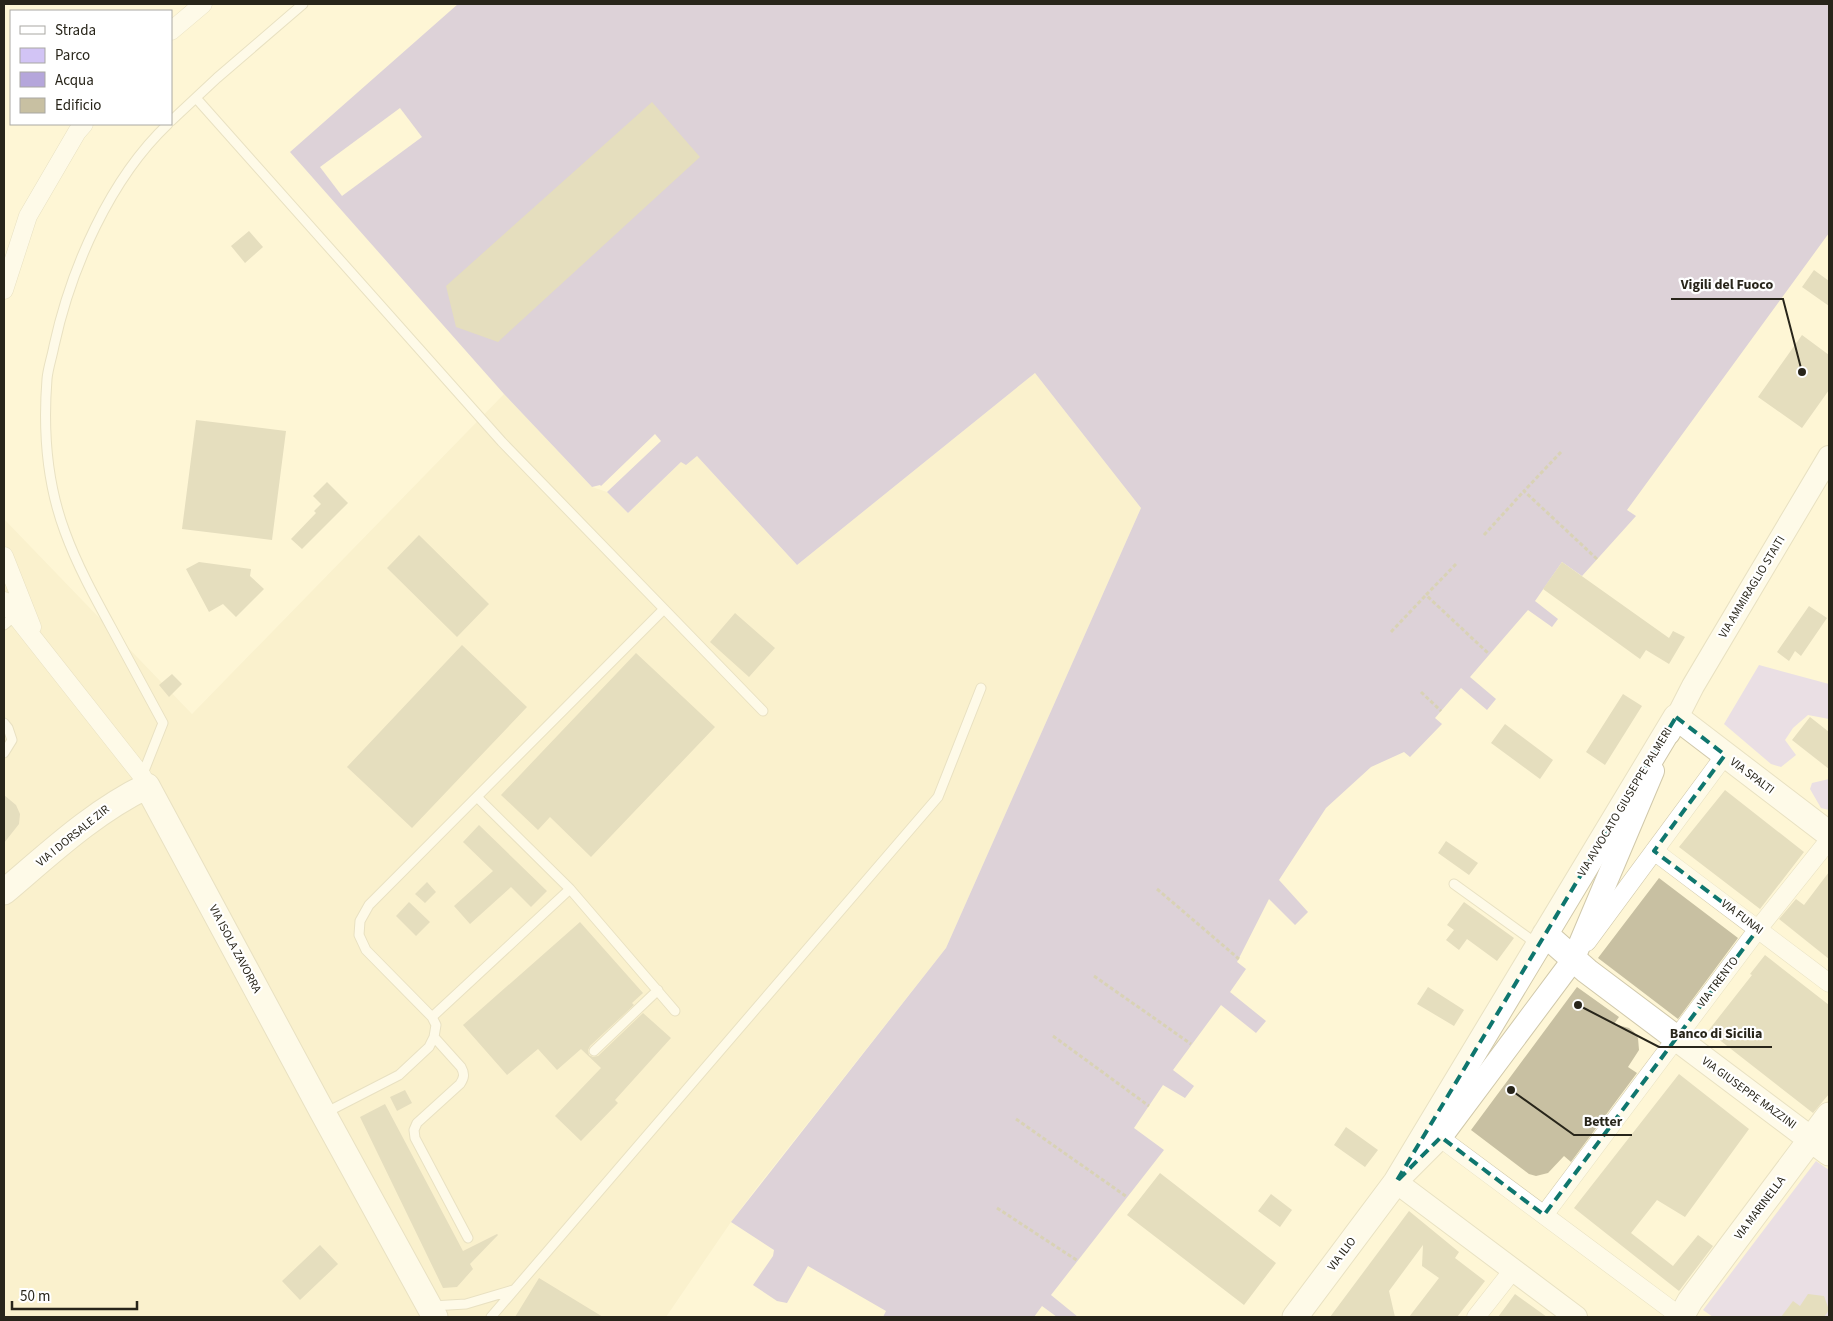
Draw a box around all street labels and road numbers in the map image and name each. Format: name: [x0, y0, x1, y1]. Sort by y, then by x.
street label: VIA AMMIRAGLIO STAITI: [1715, 533, 1789, 641]
street label: VIA AVVOCATO GIUSEPPE PALMERI: [1574, 724, 1676, 880]
street label: VIA SPALTI: [1726, 754, 1778, 798]
street label: VIA I DORSALE ZIR: [33, 801, 113, 871]
street label: VIA FUNAI: [1717, 895, 1767, 939]
street label: VIA ISOLA ZAVORRA: [205, 902, 266, 996]
street label: VIA TRENTO: [1693, 953, 1743, 1011]
street label: VIA GIUSEPPE MAZZINI: [1698, 1053, 1800, 1133]
street label: VIA MARINELLA: [1730, 1172, 1790, 1243]
street label: VIA ILIO: [1324, 1234, 1360, 1274]

